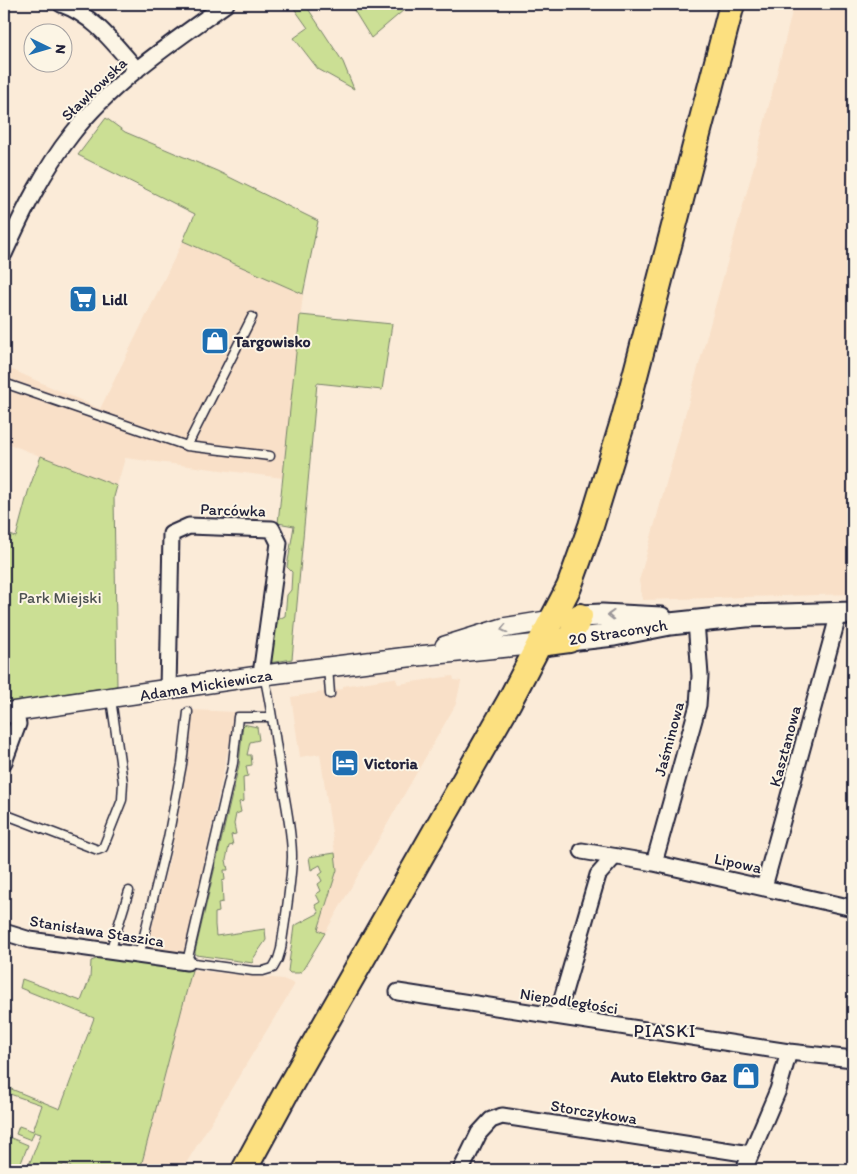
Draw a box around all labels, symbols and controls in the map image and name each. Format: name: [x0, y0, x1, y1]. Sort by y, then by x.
north arrow: [22, 22, 72, 72]
text: N: [52, 44, 69, 55]
street label: Sławkowska: [57, 53, 131, 125]
supermarket icon: Lidl: [68, 284, 98, 314]
place label: Lidl: [102, 290, 128, 309]
shop icon: Targowisko: [200, 326, 230, 356]
place label: Targowisko: [233, 332, 311, 352]
street label: Parcówka: [200, 499, 266, 521]
park label: Park Miejski: [18, 588, 102, 607]
one-way arrow: [607, 610, 614, 620]
street label: 20 Straconych: [567, 615, 669, 649]
one-way arrow: [500, 623, 509, 633]
street label: Adama Mickiewicza: [138, 665, 274, 705]
street label: Jaśminowa: [650, 699, 688, 778]
street label: Kasztanowa: [765, 703, 805, 789]
hotel icon: Victoria: [330, 748, 360, 778]
place label: Victoria: [364, 754, 419, 773]
street label: Lipowa: [713, 849, 764, 877]
street label: Stanisława Staszica: [28, 911, 166, 951]
street label: Niepodległości: [519, 984, 619, 1018]
district label: PIASKI: [634, 1020, 696, 1042]
shop icon: Auto Elektro Gaz: [731, 1061, 761, 1091]
place label: Auto Elektro Gaz: [610, 1067, 728, 1086]
street label: Storczykowa: [549, 1096, 639, 1128]

